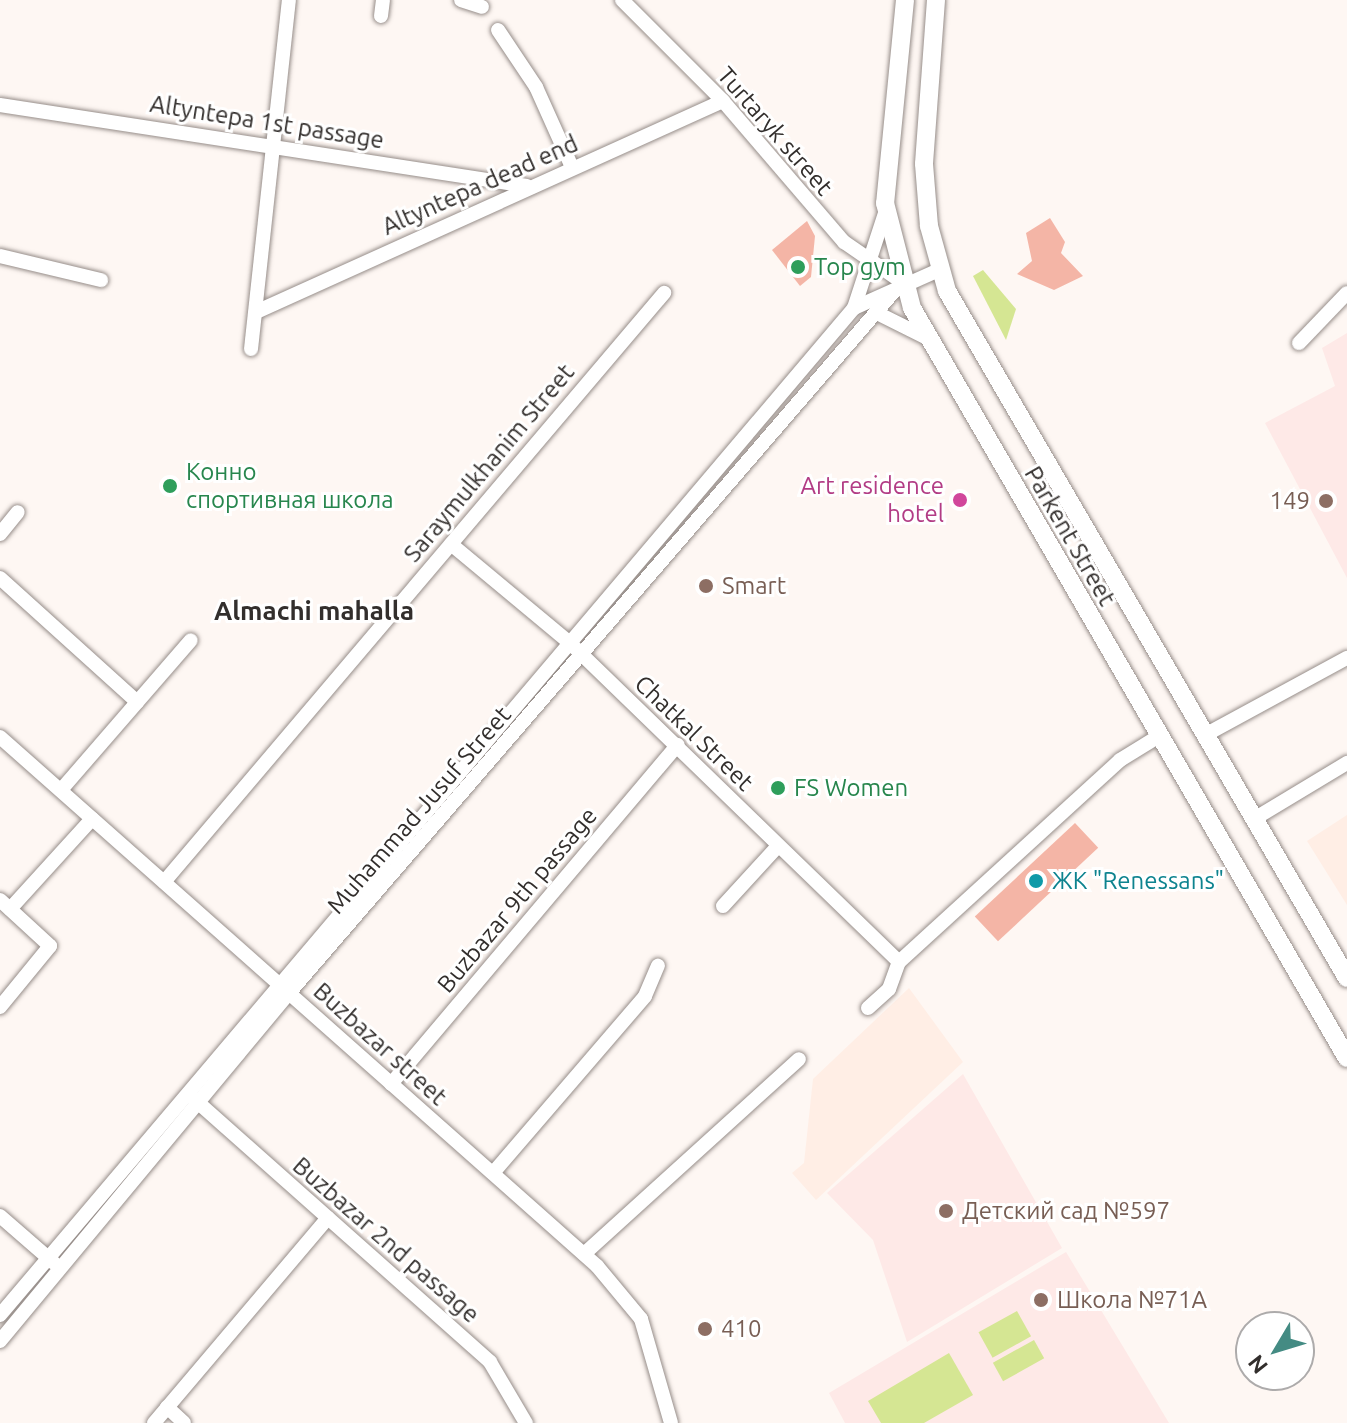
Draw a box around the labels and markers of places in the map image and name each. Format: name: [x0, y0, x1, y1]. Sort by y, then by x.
place label: Top gym: [814, 253, 906, 281]
marker: Top gym: [789, 258, 807, 276]
place label: Конно спортивная школа: [186, 458, 394, 514]
place label: Art residence hotel: [800, 472, 944, 528]
marker: Конно спортивная школа: [161, 477, 179, 495]
place label: 149: [1269, 487, 1310, 515]
marker: Art residence hotel: [951, 491, 969, 509]
marker: 149: [1317, 492, 1335, 510]
place label: Smart: [722, 572, 786, 600]
marker: Smart: [697, 577, 715, 595]
place label: FS Women: [794, 774, 908, 802]
marker: FS Women: [769, 779, 787, 797]
place label: ЖК "Renessans": [1052, 867, 1224, 895]
marker: ЖК "Renessans": [1027, 872, 1045, 890]
place label: Детский сад №597: [962, 1197, 1170, 1225]
marker: Детский сад №597: [937, 1202, 955, 1220]
place label: Школа №71А: [1057, 1286, 1207, 1314]
marker: Школа №71А: [1032, 1291, 1050, 1309]
place label: 410: [721, 1315, 762, 1343]
marker: 410: [696, 1320, 714, 1338]

